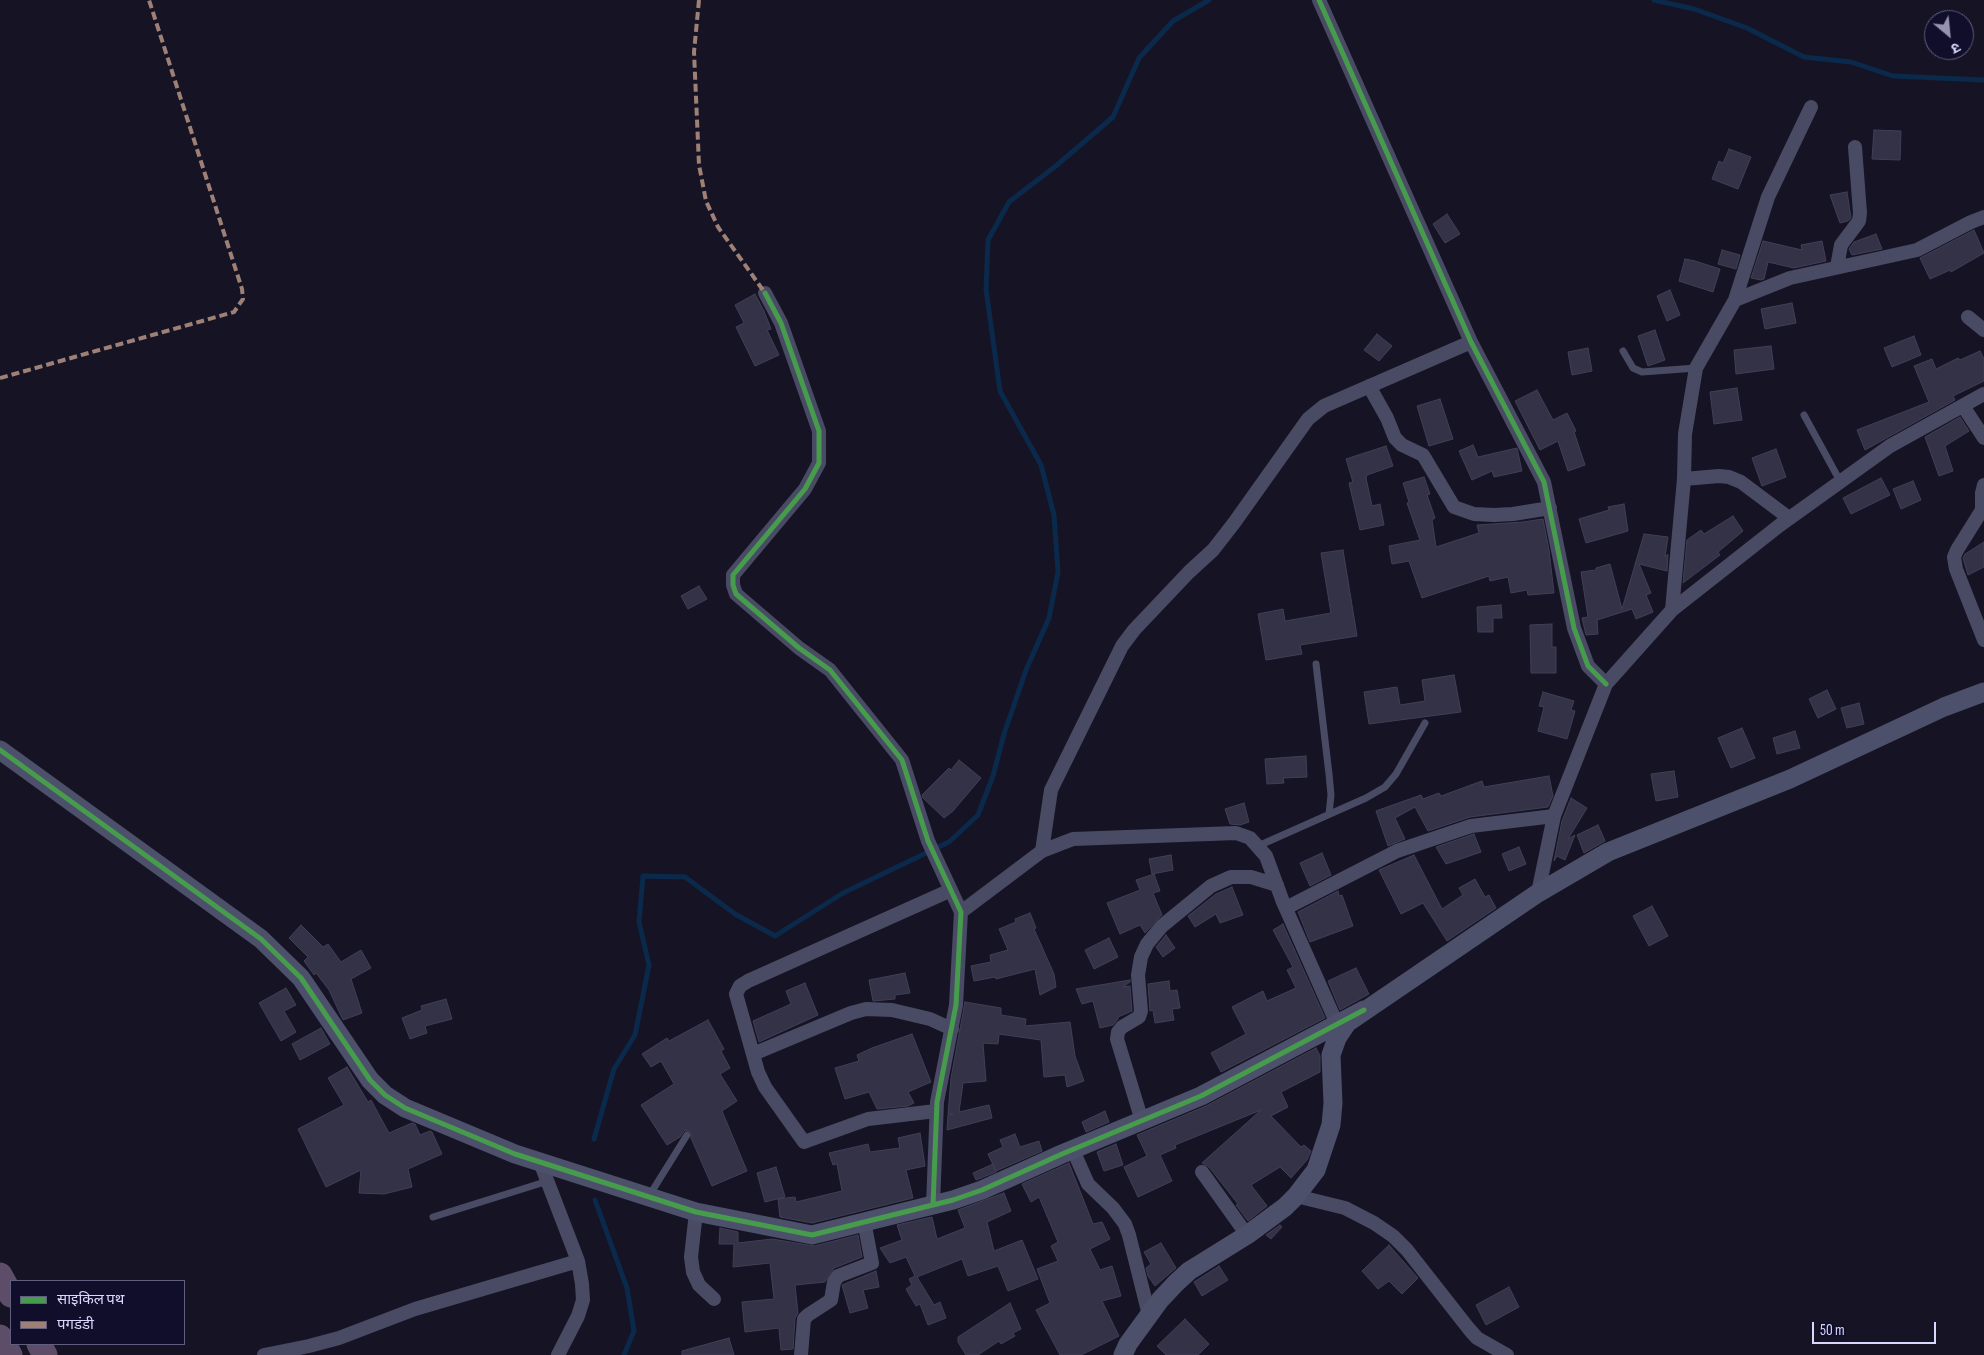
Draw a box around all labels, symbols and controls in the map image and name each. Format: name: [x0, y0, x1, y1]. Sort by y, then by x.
north arrow: [1924, 10, 1974, 60]
text: उ: [1948, 38, 1963, 57]
legend: [10, 1280, 185, 1345]
text: साइकिल पथ: [57, 1290, 124, 1309]
scale bar: [1814, 1312, 1938, 1344]
text: पगडंडी: [57, 1315, 94, 1334]
text: 50 m: [1820, 1321, 1845, 1340]

